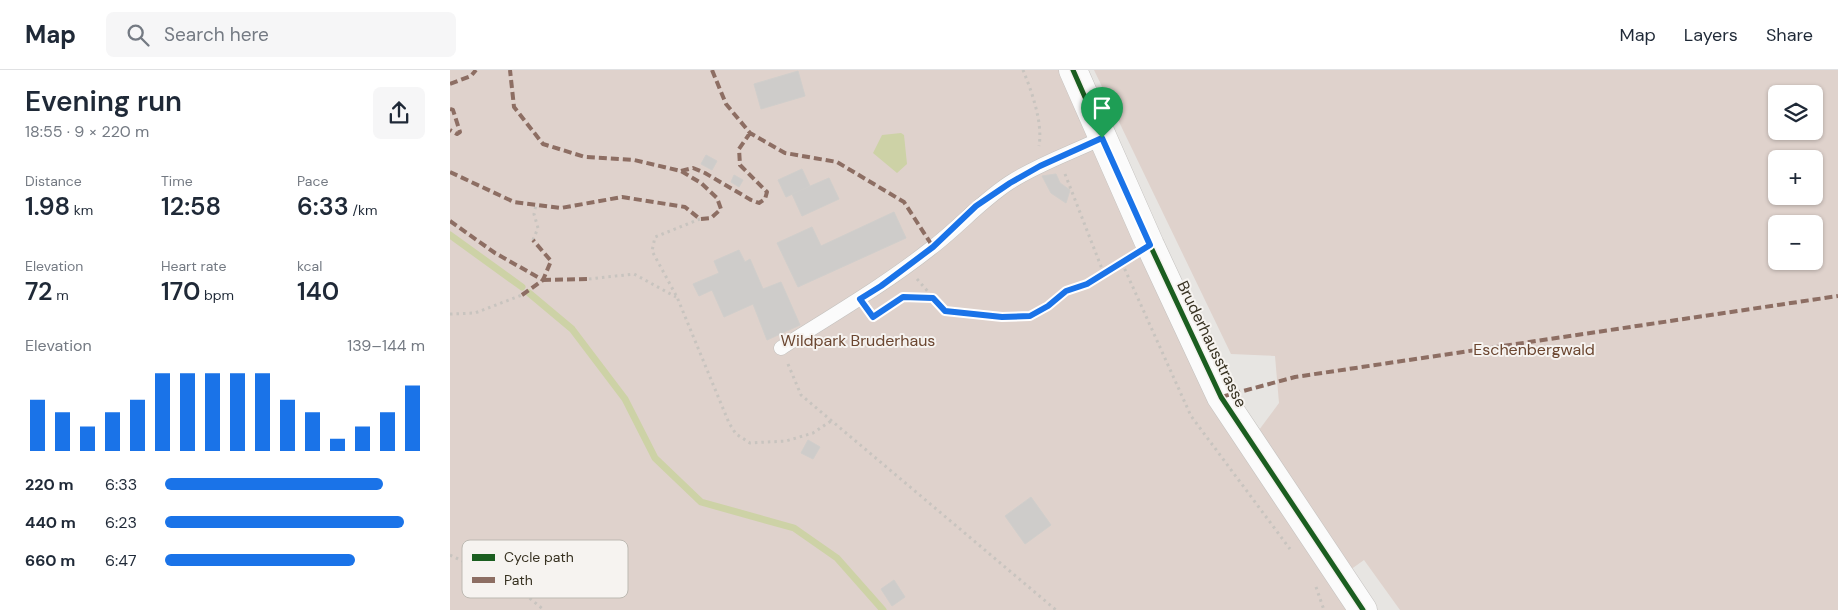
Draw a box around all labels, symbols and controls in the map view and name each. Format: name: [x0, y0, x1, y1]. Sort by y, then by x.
search box: [106, 12, 456, 57]
text: Map: [25, 19, 76, 50]
icon: search: [124, 21, 152, 49]
text: Search here: [164, 22, 269, 47]
text: Map: [1620, 23, 1656, 47]
text: Layers: [1684, 23, 1738, 47]
text: Share: [1766, 23, 1813, 47]
text: Evening run: [25, 83, 182, 120]
map controls: [1768, 85, 1823, 270]
button: layers: [1768, 85, 1823, 140]
button: share: [373, 87, 425, 139]
pin: [1081, 87, 1123, 138]
icon: arrive: [1088, 94, 1116, 122]
text: 18:55 · 9 × 220 m: [25, 121, 149, 142]
button: +: [1768, 150, 1823, 205]
text: Distance: [25, 172, 82, 190]
text: Time: [161, 172, 193, 190]
text: Pace: [297, 172, 328, 190]
text: 1.98: [25, 190, 70, 223]
text: 12:58: [161, 190, 221, 223]
text: 6:33: [297, 190, 349, 223]
text: km: [70, 201, 93, 219]
text: /km: [349, 201, 378, 219]
button: −: [1768, 215, 1823, 270]
text: Elevation: [25, 257, 83, 275]
text: Heart rate: [161, 257, 226, 275]
text: kcal: [297, 257, 322, 275]
text: 72: [25, 275, 52, 308]
text: 170: [161, 275, 200, 308]
text: 140: [297, 275, 339, 308]
street label: Bruderhausstrasse: [1172, 277, 1252, 411]
text: m: [52, 286, 69, 304]
text: bpm: [200, 286, 234, 304]
park label: Wildpark Bruderhaus: [781, 330, 935, 351]
text: Elevation: [25, 335, 92, 356]
text: 139–144 m: [347, 335, 425, 356]
park label: Eschenbergwald: [1473, 339, 1595, 360]
text: 220 m: [25, 474, 73, 495]
text: 6:33: [105, 474, 137, 495]
text: 440 m: [25, 512, 76, 533]
text: 6:23: [105, 512, 137, 533]
legend: [462, 540, 628, 598]
text: Cycle path: [504, 548, 574, 566]
text: 660 m: [25, 550, 75, 571]
text: 6:47: [105, 550, 137, 571]
text: Path: [504, 571, 533, 589]

